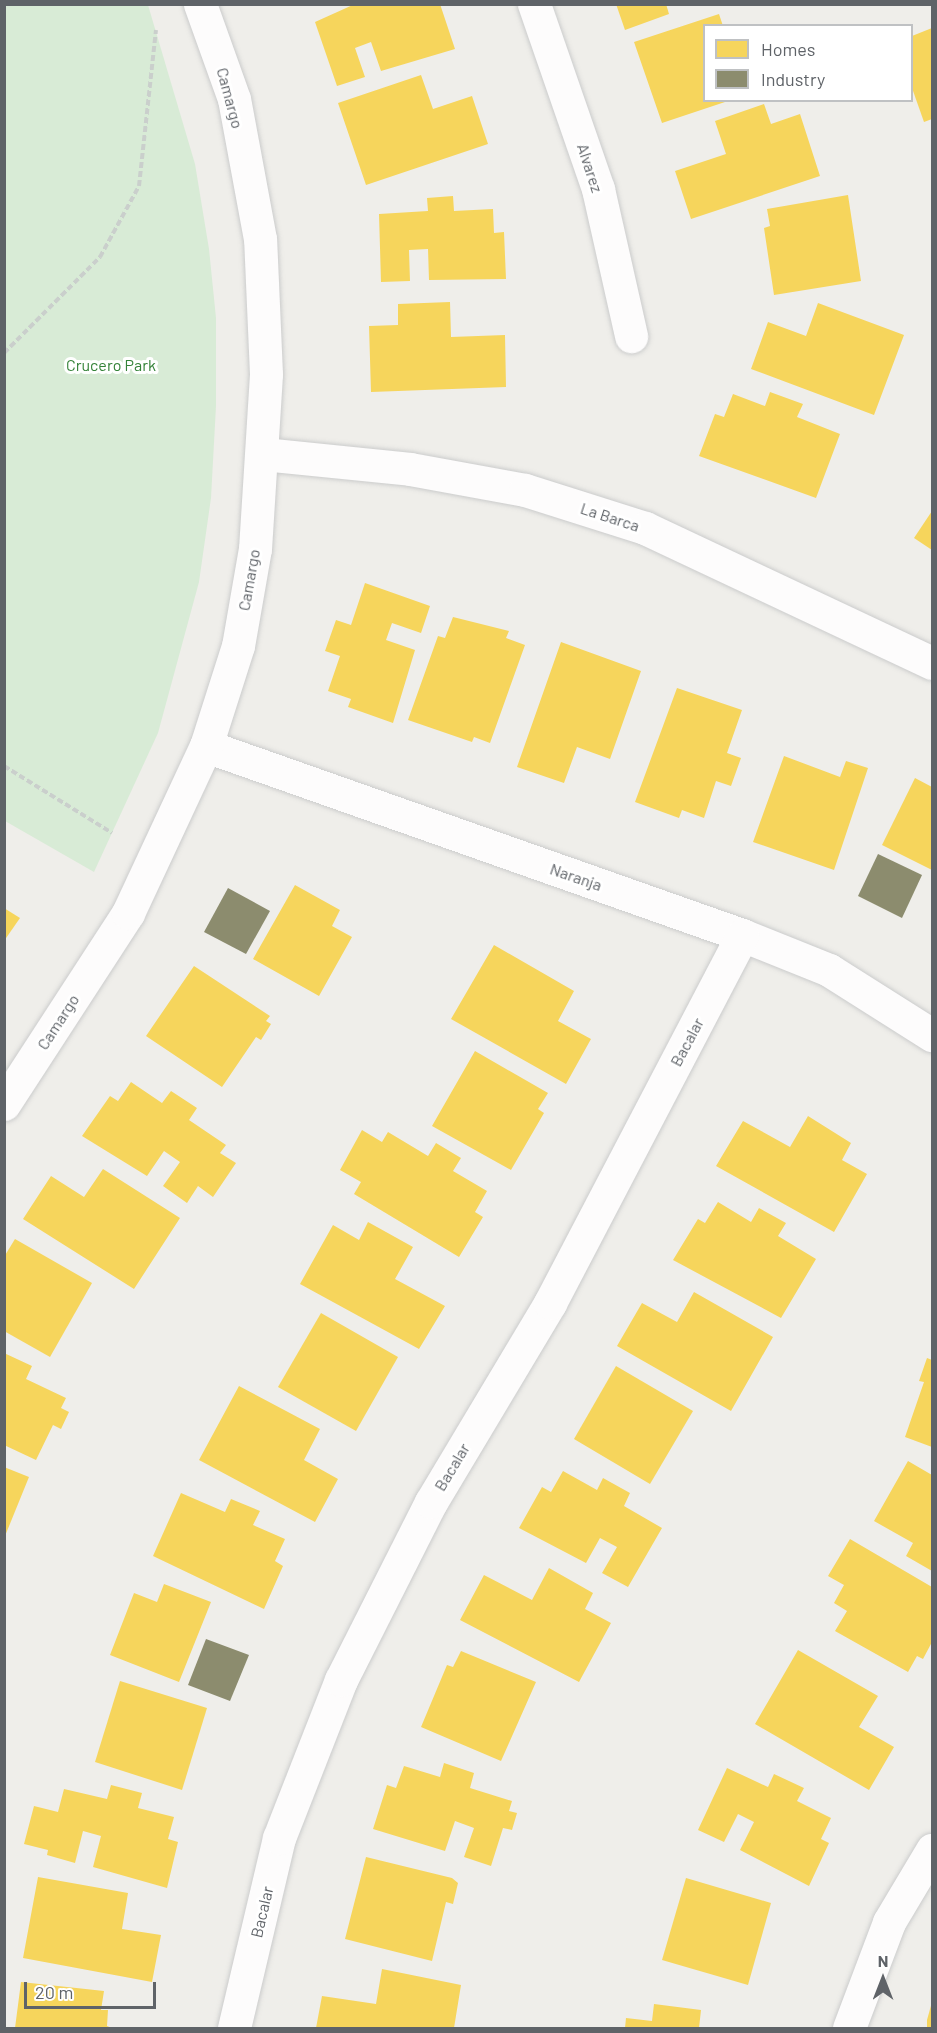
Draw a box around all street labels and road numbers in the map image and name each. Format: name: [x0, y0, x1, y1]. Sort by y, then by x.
street label: Camargo: [213, 66, 247, 130]
street label: Alvarez: [573, 141, 607, 195]
street label: La Barca: [578, 498, 642, 536]
street label: Camargo: [234, 548, 264, 612]
street label: Naranja: [547, 859, 605, 895]
street label: Camargo: [33, 991, 83, 1053]
street label: Bacalar: [666, 1014, 708, 1070]
street label: Bacalar: [430, 1440, 474, 1494]
street label: Bacalar: [247, 1884, 277, 1940]

